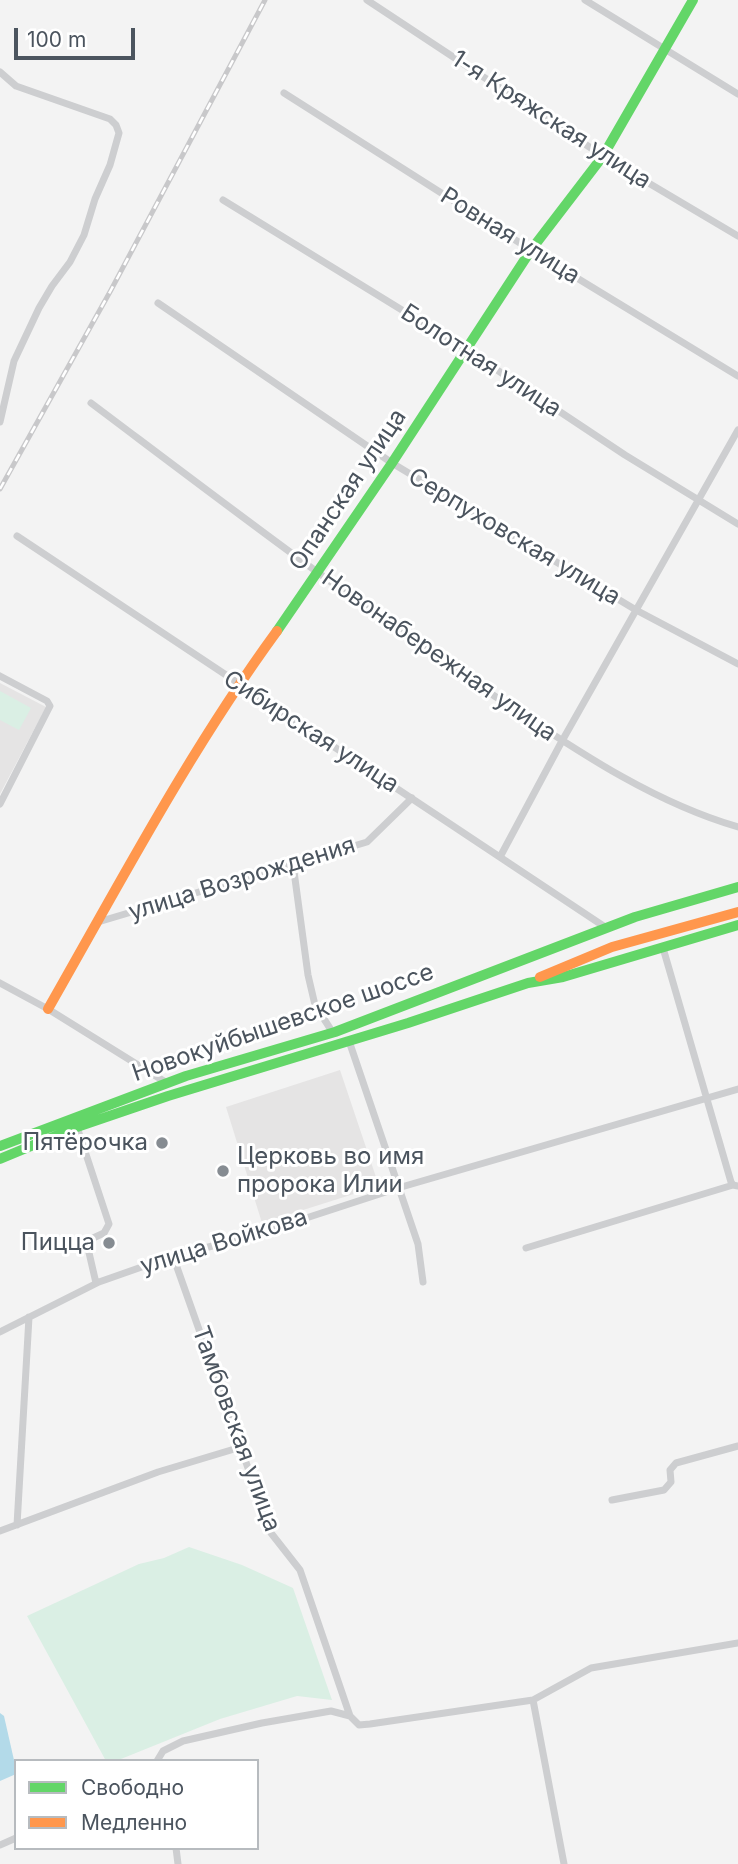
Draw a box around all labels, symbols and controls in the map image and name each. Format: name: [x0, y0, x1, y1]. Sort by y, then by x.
scale bar: [18, 14, 138, 58]
text: 100 m: [27, 27, 86, 52]
street label: 1-я Кряжская улица: [446, 45, 656, 195]
street label: Ровная улица: [435, 182, 585, 290]
street label: Болотная улица: [395, 298, 567, 424]
street label: Опанская улица: [283, 404, 413, 576]
street label: Серпуховская улица: [403, 462, 625, 612]
street label: Новонабережная улица: [316, 564, 562, 748]
street label: Сибирская улица: [218, 665, 404, 799]
street label: улица Возрождения: [125, 831, 359, 927]
street label: Новокуйбышевское шоссе: [129, 958, 437, 1088]
place label: Пятёрочка: [22, 1129, 148, 1157]
marker: Пятёрочка: [154, 1135, 170, 1151]
place label: Церковь во имя пророка Илии: [237, 1143, 424, 1199]
marker: Церковь во имя пророка Илии: [215, 1163, 231, 1179]
street label: улица Войкова: [137, 1203, 311, 1281]
place label: Пицца: [21, 1229, 95, 1257]
marker: Пицца: [101, 1235, 117, 1251]
street label: Тамбовская улица: [185, 1322, 287, 1536]
legend: [14, 1759, 259, 1850]
text: Свободно: [81, 1775, 184, 1800]
text: Медленно: [81, 1810, 187, 1835]

